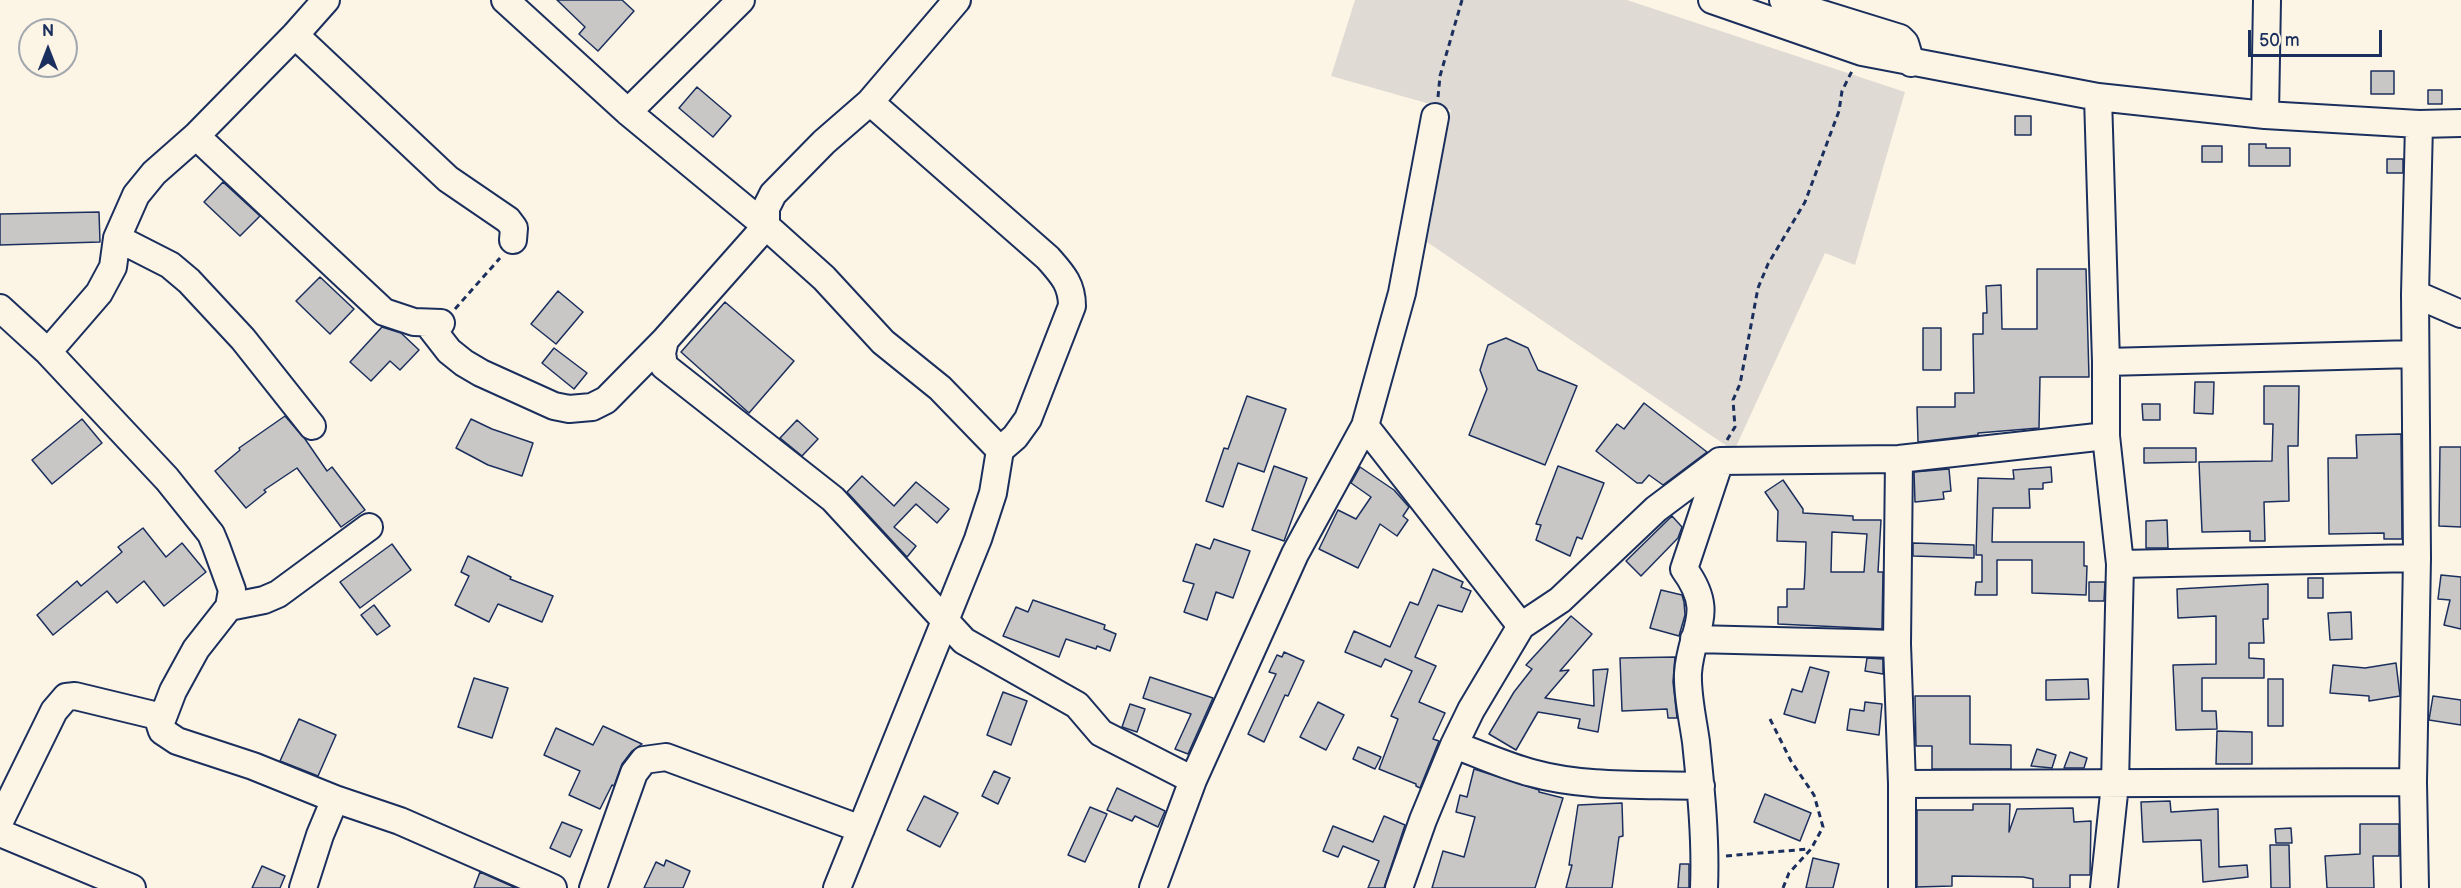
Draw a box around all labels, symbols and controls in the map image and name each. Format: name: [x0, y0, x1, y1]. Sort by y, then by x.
north arrow: [18, 18, 78, 78]
scale bar: [2251, 18, 2384, 56]
text: N: [42, 22, 54, 41]
text: 50 m: [2259, 30, 2300, 51]

